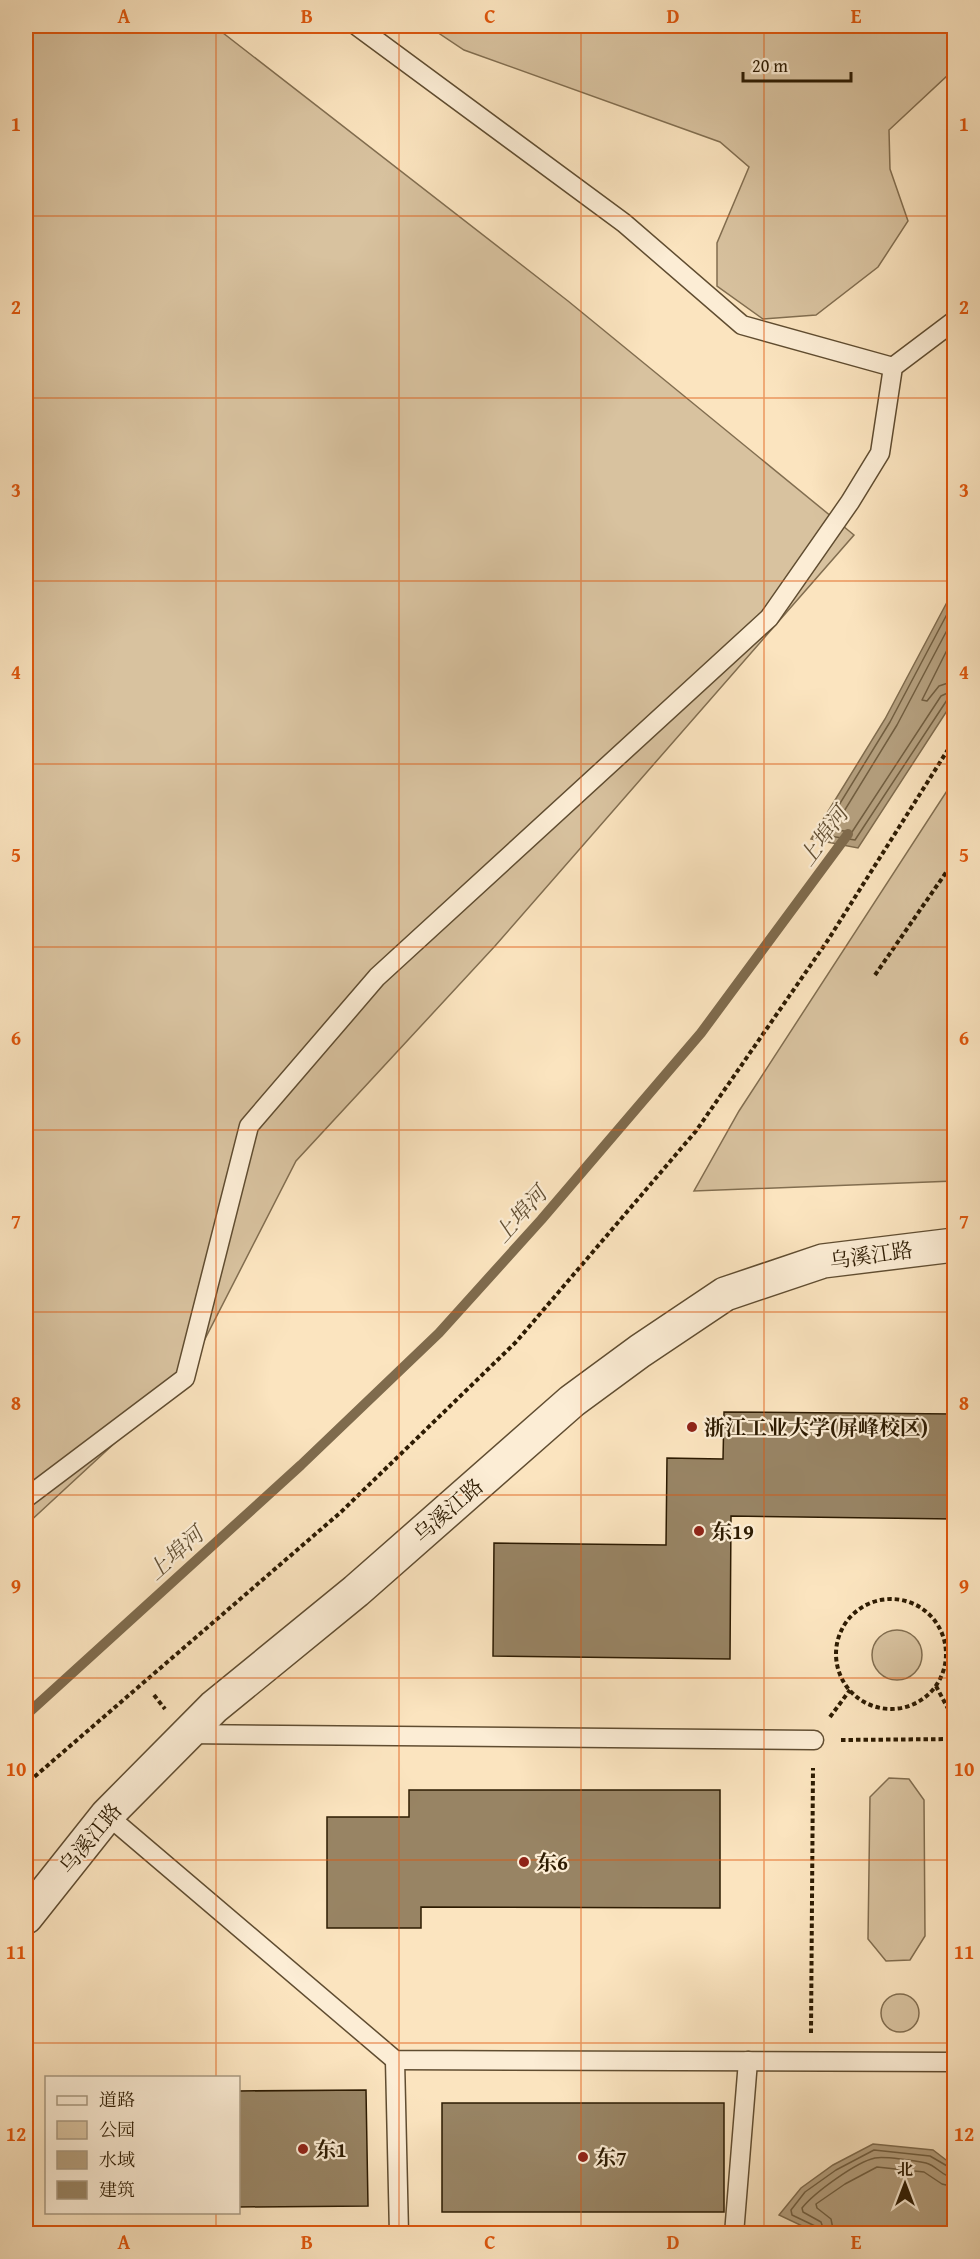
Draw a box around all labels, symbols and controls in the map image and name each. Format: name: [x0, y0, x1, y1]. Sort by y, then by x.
text: A: [118, 1, 131, 30]
text: B: [301, 1, 313, 30]
text: C: [484, 1, 496, 30]
text: D: [666, 1, 680, 30]
text: E: [851, 1, 862, 30]
scale bar: [743, 45, 851, 83]
text: 20 m: [752, 52, 788, 79]
text: 1: [11, 109, 21, 138]
text: 1: [959, 109, 969, 138]
text: 2: [11, 292, 21, 321]
text: 2: [959, 292, 969, 321]
text: 3: [11, 475, 21, 504]
text: 3: [959, 475, 969, 504]
text: 4: [11, 657, 21, 686]
text: 4: [959, 657, 969, 686]
water label: 上埠河: [791, 797, 858, 872]
text: 5: [11, 840, 21, 869]
text: 5: [959, 840, 969, 869]
text: 6: [11, 1023, 21, 1052]
text: 6: [959, 1023, 969, 1052]
water label: 上埠河: [486, 1176, 557, 1249]
text: 7: [11, 1206, 21, 1235]
text: 7: [959, 1206, 969, 1235]
street label: 乌溪江路: [827, 1234, 915, 1276]
text: 8: [11, 1388, 21, 1417]
text: 8: [959, 1388, 969, 1417]
place label: 浙江工业大学(屏峰校区): [704, 1412, 928, 1443]
marker: 浙江工业大学(屏峰校区): [685, 1420, 699, 1434]
street label: 乌溪江路: [406, 1471, 490, 1549]
water label: 上埠河: [140, 1516, 213, 1587]
place label: 东19: [711, 1516, 754, 1547]
marker: 东19: [692, 1524, 706, 1538]
text: 9: [11, 1571, 21, 1600]
text: 9: [959, 1571, 969, 1600]
text: 10: [6, 1754, 26, 1783]
text: 10: [954, 1754, 974, 1783]
street label: 乌溪江路: [51, 1796, 129, 1880]
place label: 东6: [536, 1847, 568, 1878]
marker: 东6: [517, 1855, 531, 1869]
text: 11: [6, 1937, 26, 1966]
text: 11: [954, 1937, 974, 1966]
legend: [45, 2076, 240, 2214]
text: 道路: [99, 2086, 135, 2113]
text: 公园: [99, 2116, 135, 2143]
text: 12: [6, 2119, 26, 2148]
text: 12: [954, 2119, 974, 2148]
place label: 东1: [315, 2134, 347, 2165]
marker: 东1: [296, 2142, 310, 2156]
place label: 东7: [595, 2142, 627, 2173]
text: 水域: [99, 2146, 135, 2173]
marker: 东7: [576, 2150, 590, 2164]
north arrow: [875, 2154, 935, 2214]
text: 北: [897, 2157, 913, 2181]
text: 建筑: [99, 2176, 135, 2203]
text: A: [118, 2227, 131, 2256]
text: B: [301, 2227, 313, 2256]
text: C: [484, 2227, 496, 2256]
text: D: [666, 2227, 680, 2256]
text: E: [851, 2227, 862, 2256]

